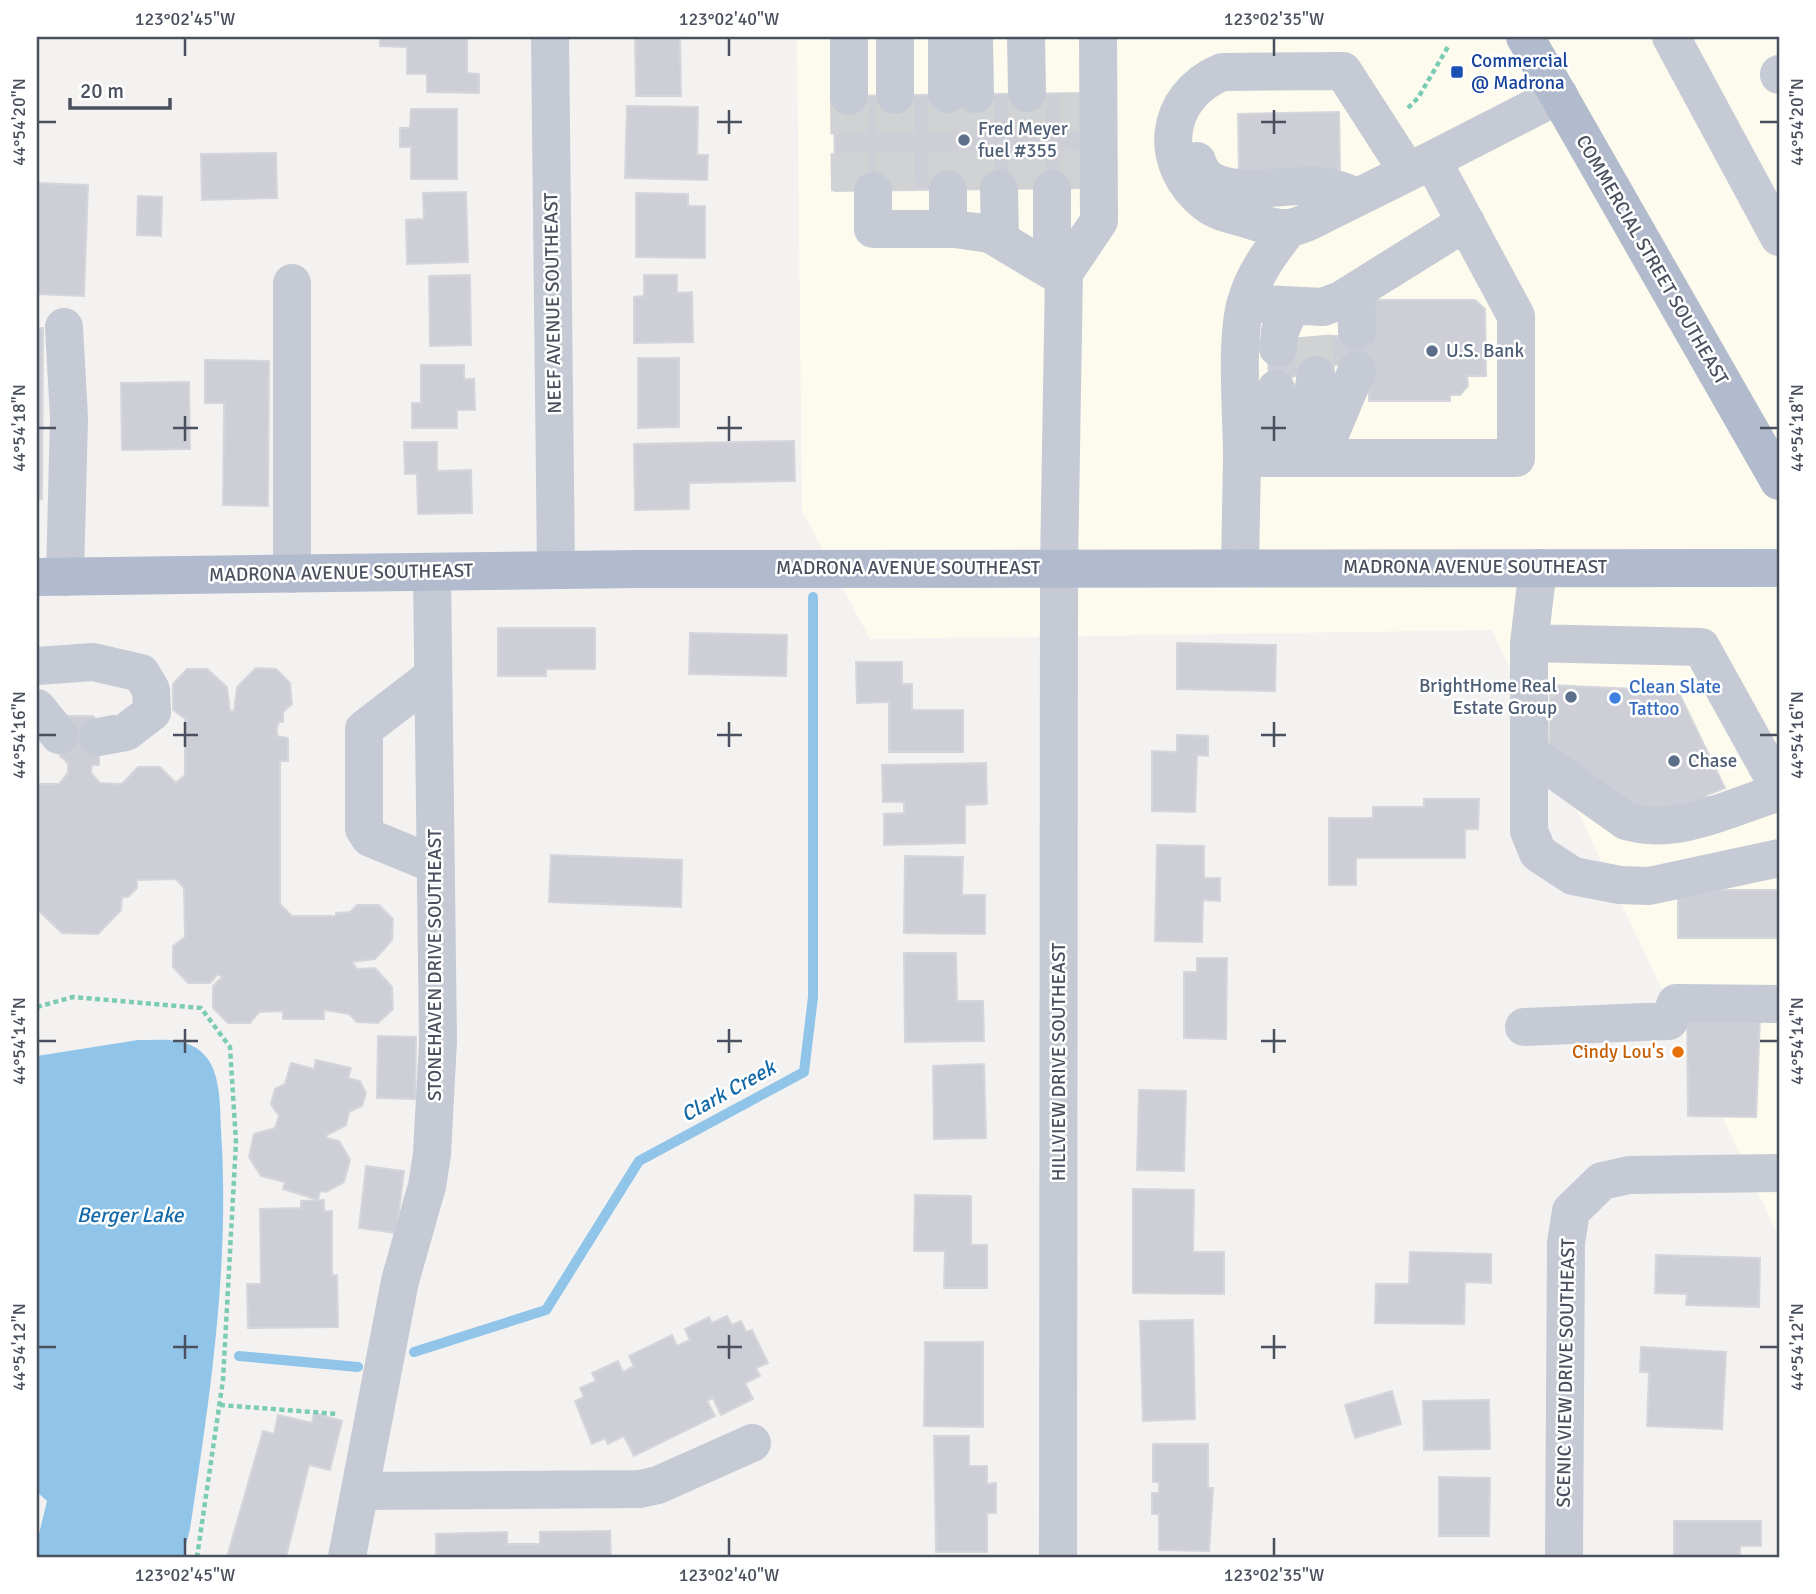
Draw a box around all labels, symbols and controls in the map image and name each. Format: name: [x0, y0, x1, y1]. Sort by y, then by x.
text: 123°02'45"W: [135, 8, 235, 30]
text: 123°02'40"W: [679, 8, 779, 30]
text: 123°02'35"W: [1224, 8, 1324, 30]
place label: Commercial @ Madrona: [1471, 49, 1568, 95]
marker: Commercial @ Madrona: [1449, 64, 1465, 80]
scale bar: [70, 66, 170, 110]
text: 44°54'20"N: [8, 78, 30, 166]
text: 20 m: [80, 78, 124, 104]
text: 44°54'20"N: [1786, 78, 1808, 166]
place label: Fred Meyer fuel #355: [978, 117, 1068, 163]
street label: COMMERCIAL STREET SOUTHEAST: [1570, 131, 1734, 390]
marker: Fred Meyer fuel #355: [956, 132, 972, 148]
street label: NEEF AVENUE SOUTHEAST: [539, 192, 567, 414]
place label: U.S. Bank: [1446, 339, 1524, 363]
marker: U.S. Bank: [1424, 343, 1440, 359]
text: 44°54'18"N: [8, 384, 30, 472]
text: 44°54'18"N: [1786, 384, 1808, 472]
street label: MADRONA AVENUE SOUTHEAST: [1343, 555, 1608, 579]
street label: MADRONA AVENUE SOUTHEAST: [776, 556, 1041, 580]
street label: MADRONA AVENUE SOUTHEAST: [209, 559, 474, 587]
place label: BrightHome Real Estate Group: [1419, 674, 1557, 720]
place label: Clean Slate Tattoo: [1629, 675, 1721, 721]
marker: BrightHome Real Estate Group: [1563, 689, 1579, 705]
marker: Clean Slate Tattoo: [1607, 690, 1623, 706]
text: 44°54'16"N: [8, 691, 30, 779]
text: 44°54'16"N: [1786, 691, 1808, 779]
place label: Chase: [1688, 749, 1737, 773]
marker: Chase: [1666, 753, 1682, 769]
street label: STONEHAVEN DRIVE SOUTHEAST: [423, 828, 447, 1101]
street label: HILLVIEW DRIVE SOUTHEAST: [1047, 942, 1071, 1181]
text: 44°54'14"N: [8, 997, 30, 1085]
text: 44°54'14"N: [1786, 997, 1808, 1085]
place label: Cindy Lou's: [1572, 1040, 1664, 1064]
marker: Cindy Lou's: [1670, 1044, 1686, 1060]
water label: Clark Creek: [676, 1053, 782, 1128]
water label: Berger Lake: [77, 1202, 185, 1228]
street label: SCENIC VIEW DRIVE SOUTHEAST: [1552, 1238, 1580, 1508]
text: 44°54'12"N: [8, 1303, 30, 1391]
text: 44°54'12"N: [1786, 1303, 1808, 1391]
text: 123°02'45"W: [135, 1564, 235, 1586]
text: 123°02'40"W: [679, 1564, 779, 1586]
text: 123°02'35"W: [1224, 1564, 1324, 1586]

